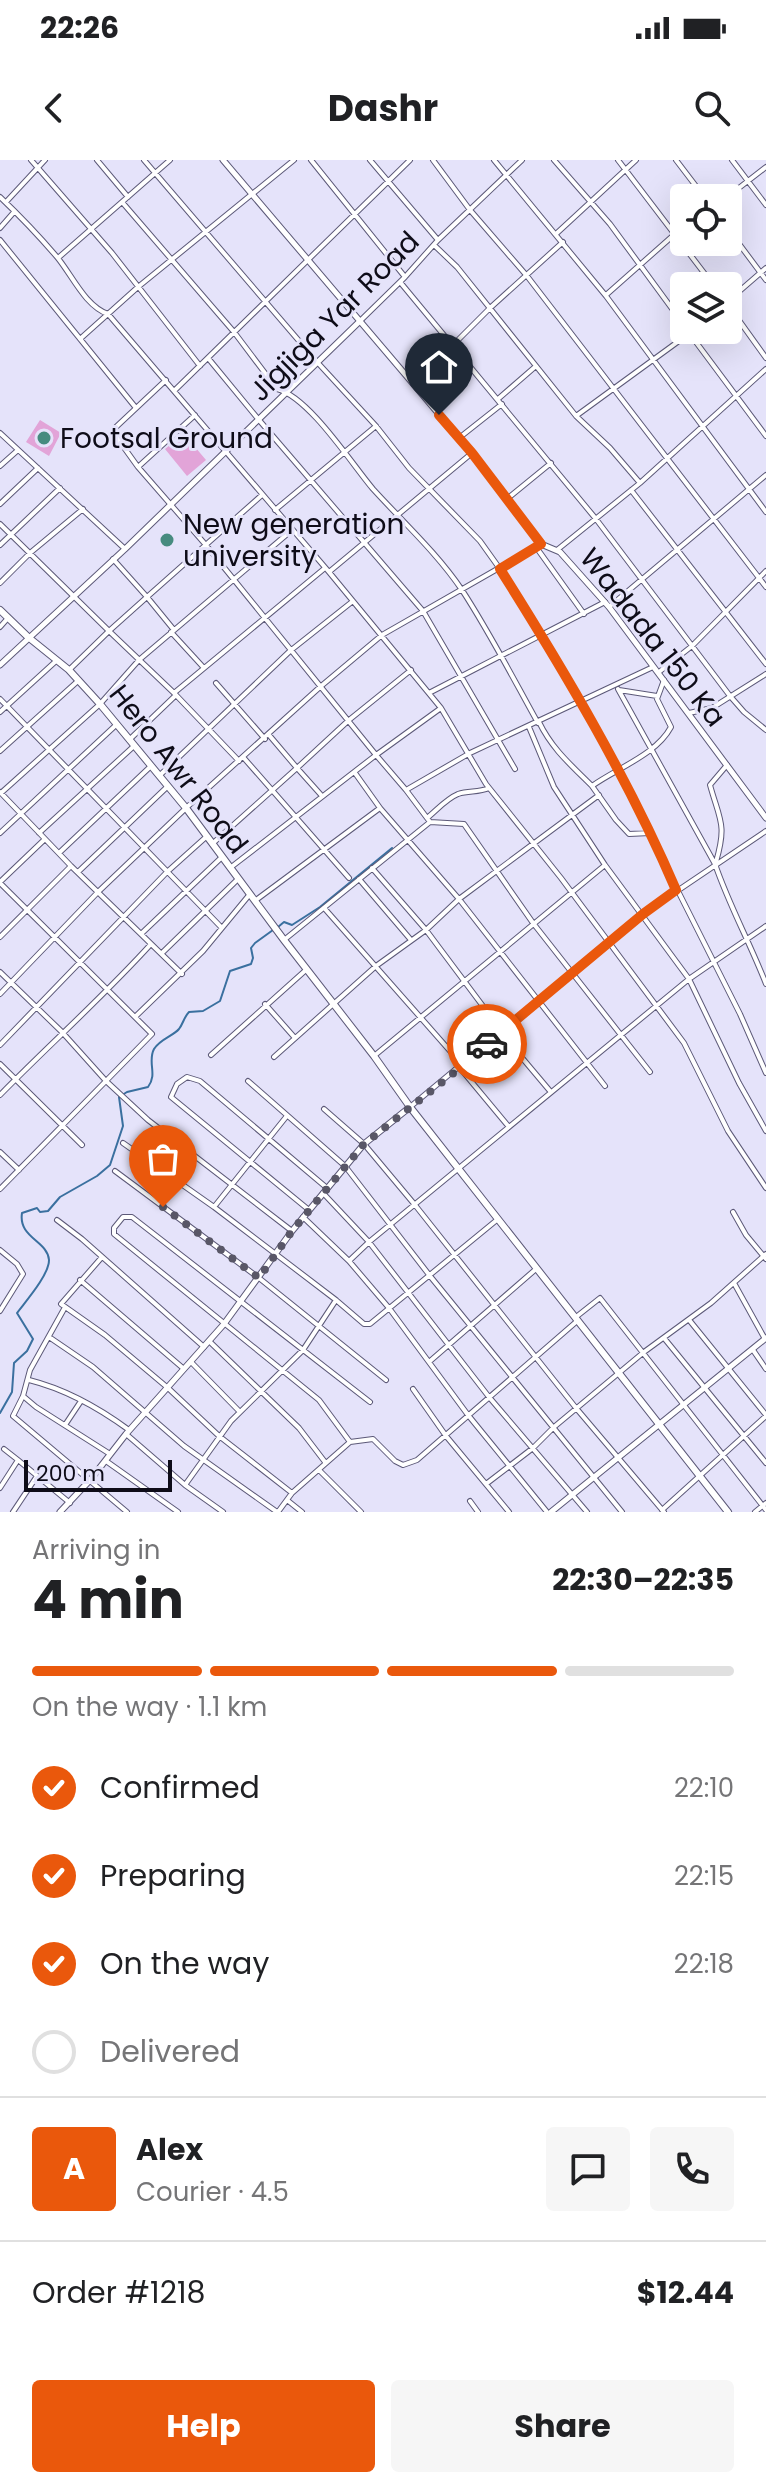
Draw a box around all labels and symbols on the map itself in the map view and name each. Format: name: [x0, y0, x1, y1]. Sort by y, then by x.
street label: Jigjiga Yar Road: [241, 223, 428, 410]
pin: [405, 333, 473, 415]
place label: Footsal Ground: [60, 419, 273, 458]
marker: Footsal Ground: [35, 429, 53, 447]
place label: New generation university: [183, 505, 404, 576]
marker: New generation university: [158, 531, 176, 549]
street label: Wadada 150 Ka: [571, 540, 735, 735]
street label: Hero Awr Road: [100, 676, 257, 862]
courier: [447, 1004, 527, 1084]
pin: [129, 1125, 197, 1207]
scale bar: [24, 1456, 172, 1492]

